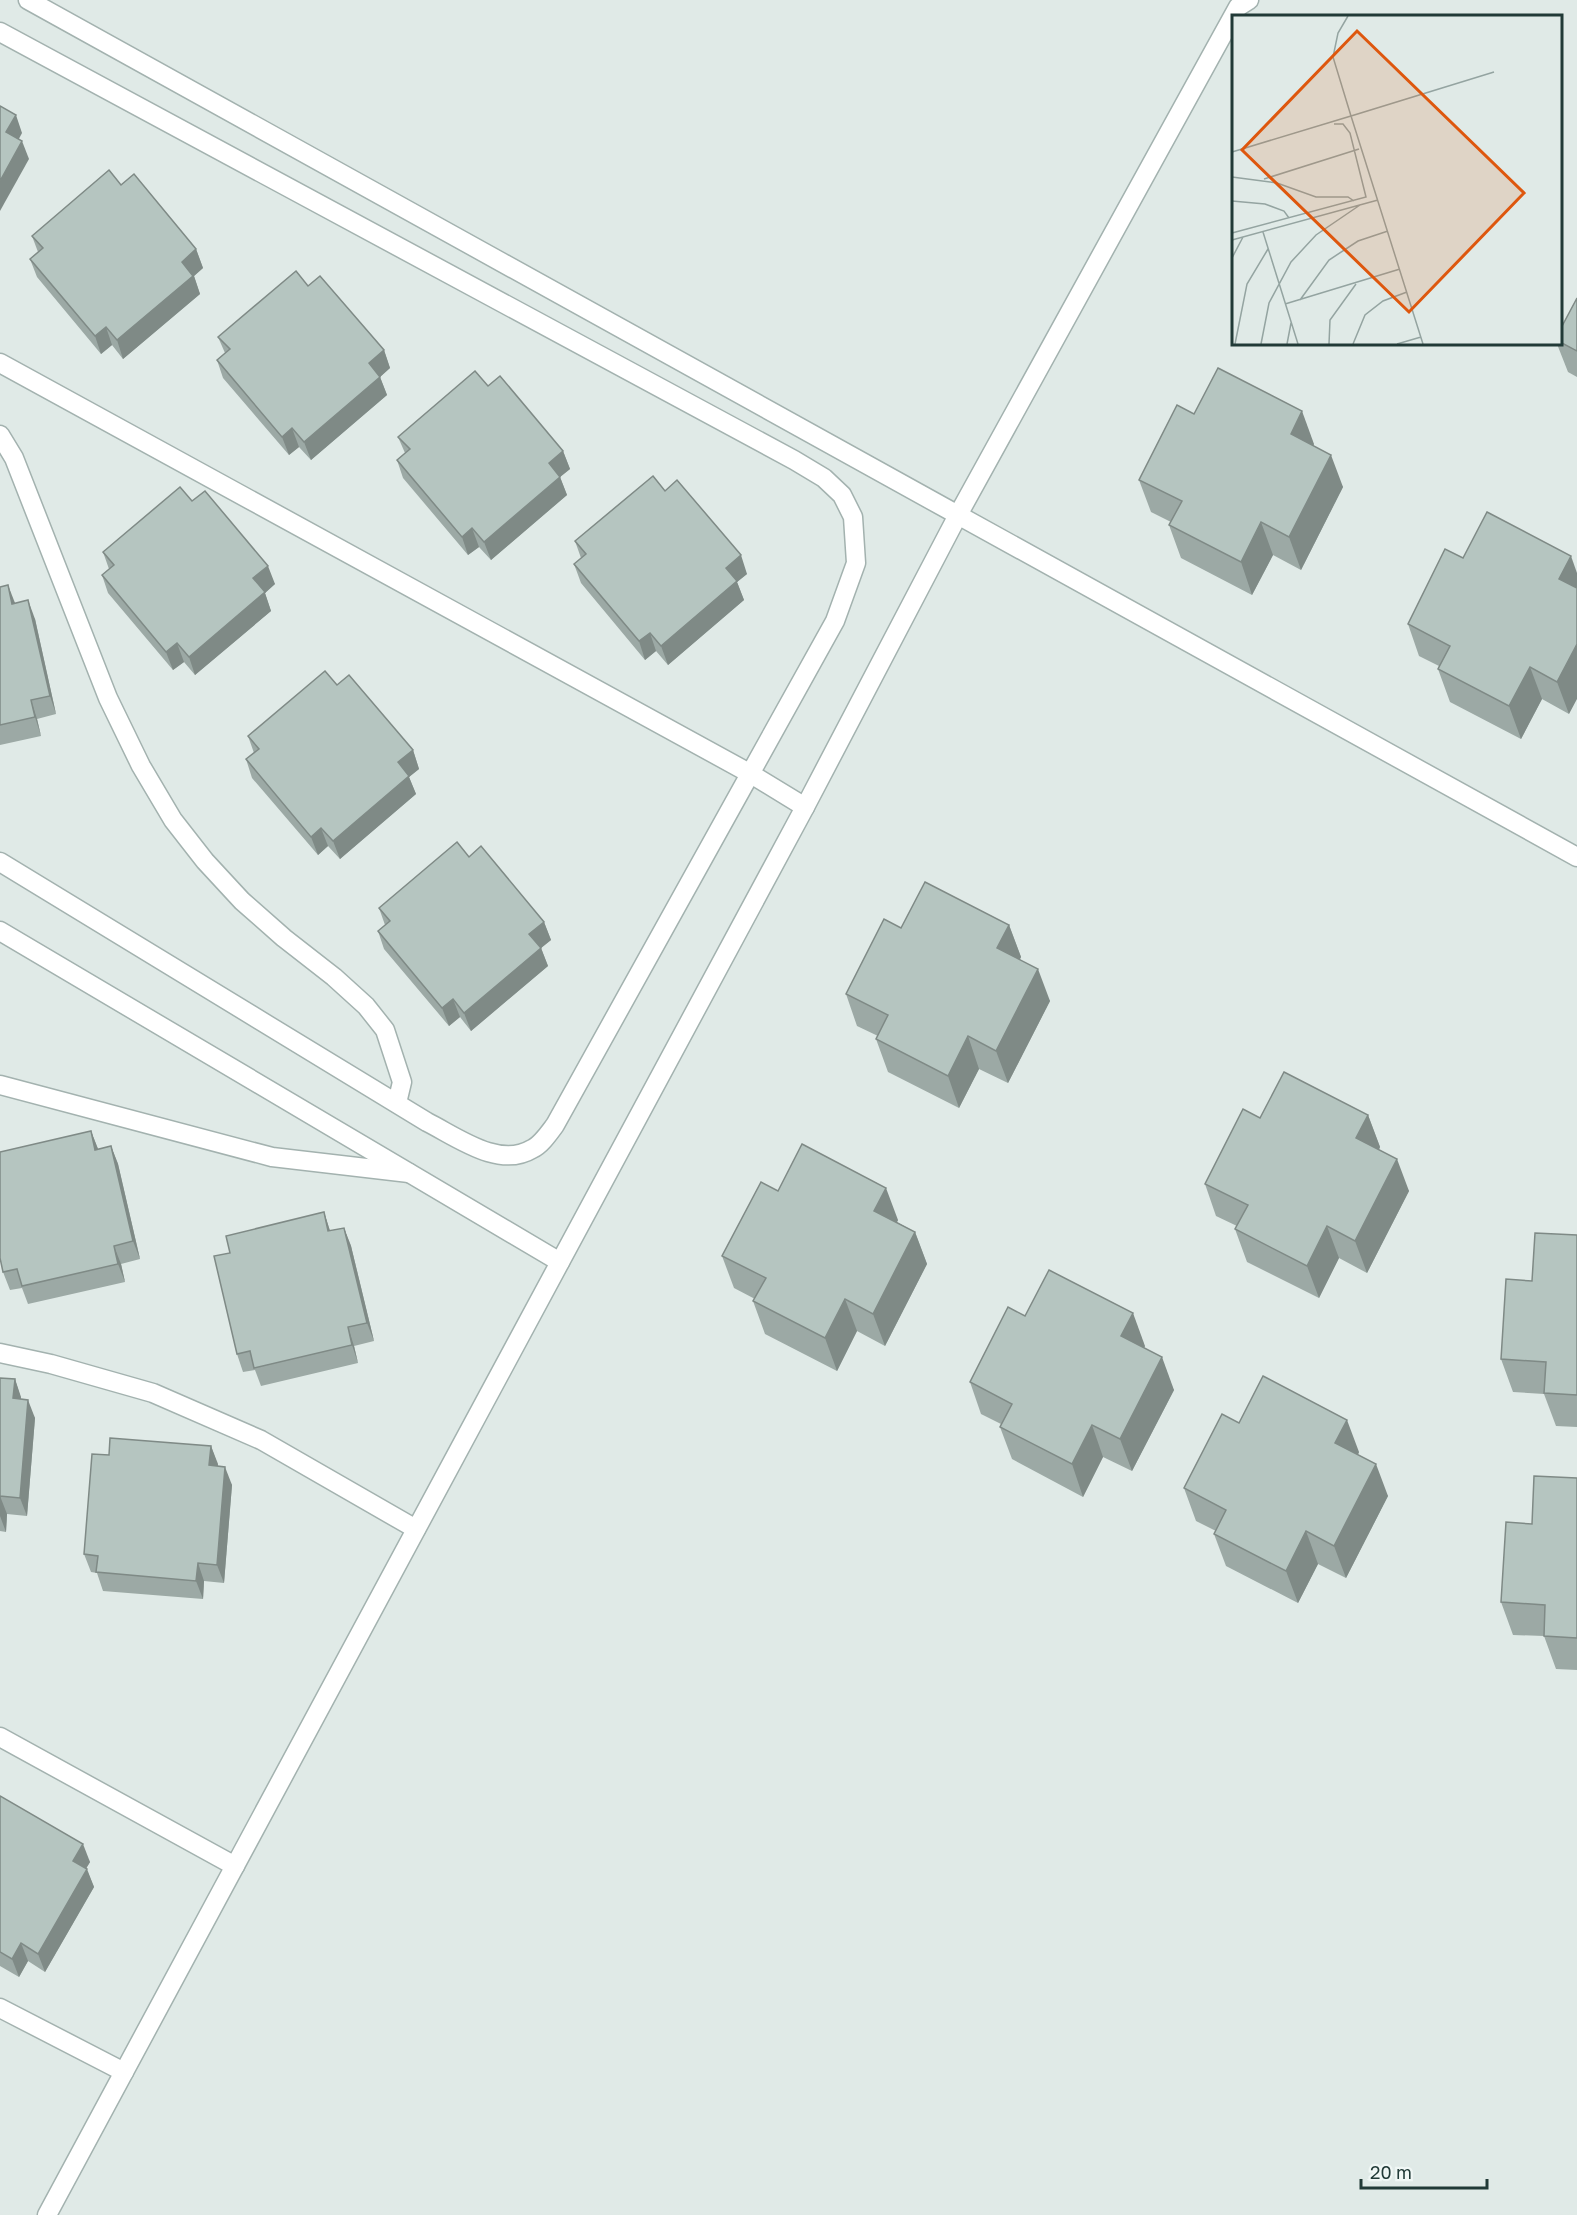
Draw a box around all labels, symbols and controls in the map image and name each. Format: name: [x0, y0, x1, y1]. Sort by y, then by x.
inset map: [1232, 15, 1562, 345]
scale bar: [1361, 2152, 1487, 2190]
text: 20 m: [1370, 2161, 1412, 2183]

